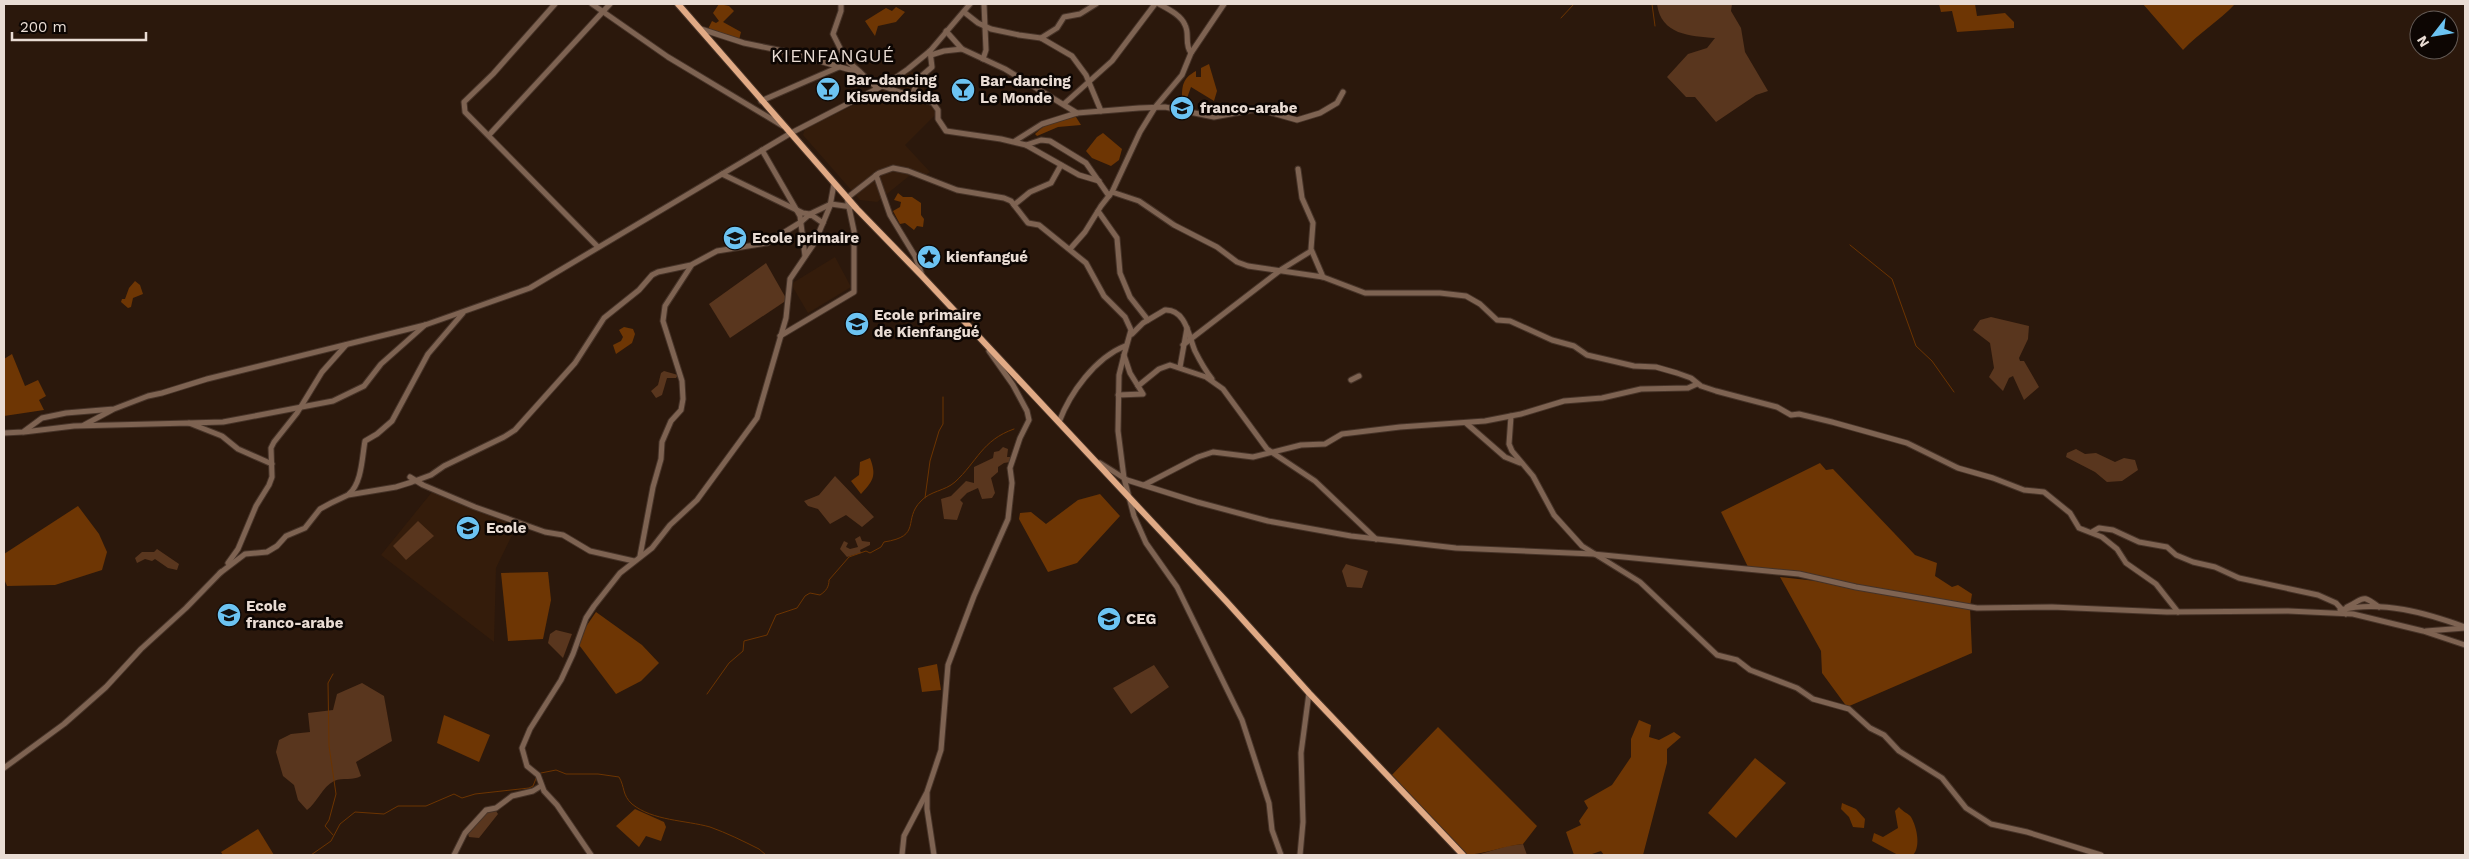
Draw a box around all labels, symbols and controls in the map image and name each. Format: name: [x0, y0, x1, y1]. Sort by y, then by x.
scale bar: [12, 10, 146, 42]
north arrow: [2409, 10, 2459, 60]
text: 200 m: [20, 18, 67, 36]
text: N: [2413, 33, 2432, 50]
district label: KIENFANGUÉ: [771, 45, 895, 66]
place label: Bar-dancing Kiswendsida: [846, 71, 940, 106]
place label: Bar-dancing Le Monde: [980, 72, 1071, 107]
bar icon: Bar-dancing Kiswendsida: [815, 76, 841, 102]
bar icon: Bar-dancing Le Monde: [950, 77, 976, 103]
school or university icon: franco-arabe: [1169, 95, 1195, 121]
place label: franco-arabe: [1200, 99, 1298, 117]
school or university icon: Ecole primaire: [722, 225, 748, 251]
place label: Ecole primaire: [752, 229, 859, 247]
place icon: kienfangué: [916, 244, 942, 270]
place label: kienfangué: [946, 248, 1028, 266]
place label: Ecole primaire de Kienfangué: [874, 306, 981, 341]
school or university icon: Ecole primaire de Kienfangué: [844, 311, 870, 337]
school or university icon: Ecole: [455, 515, 481, 541]
place label: Ecole: [486, 519, 527, 537]
place label: Ecole franco-arabe: [246, 597, 344, 632]
school or university icon: Ecole franco-arabe: [216, 602, 242, 628]
school or university icon: CEG: [1096, 606, 1122, 632]
place label: CEG: [1126, 610, 1156, 628]

